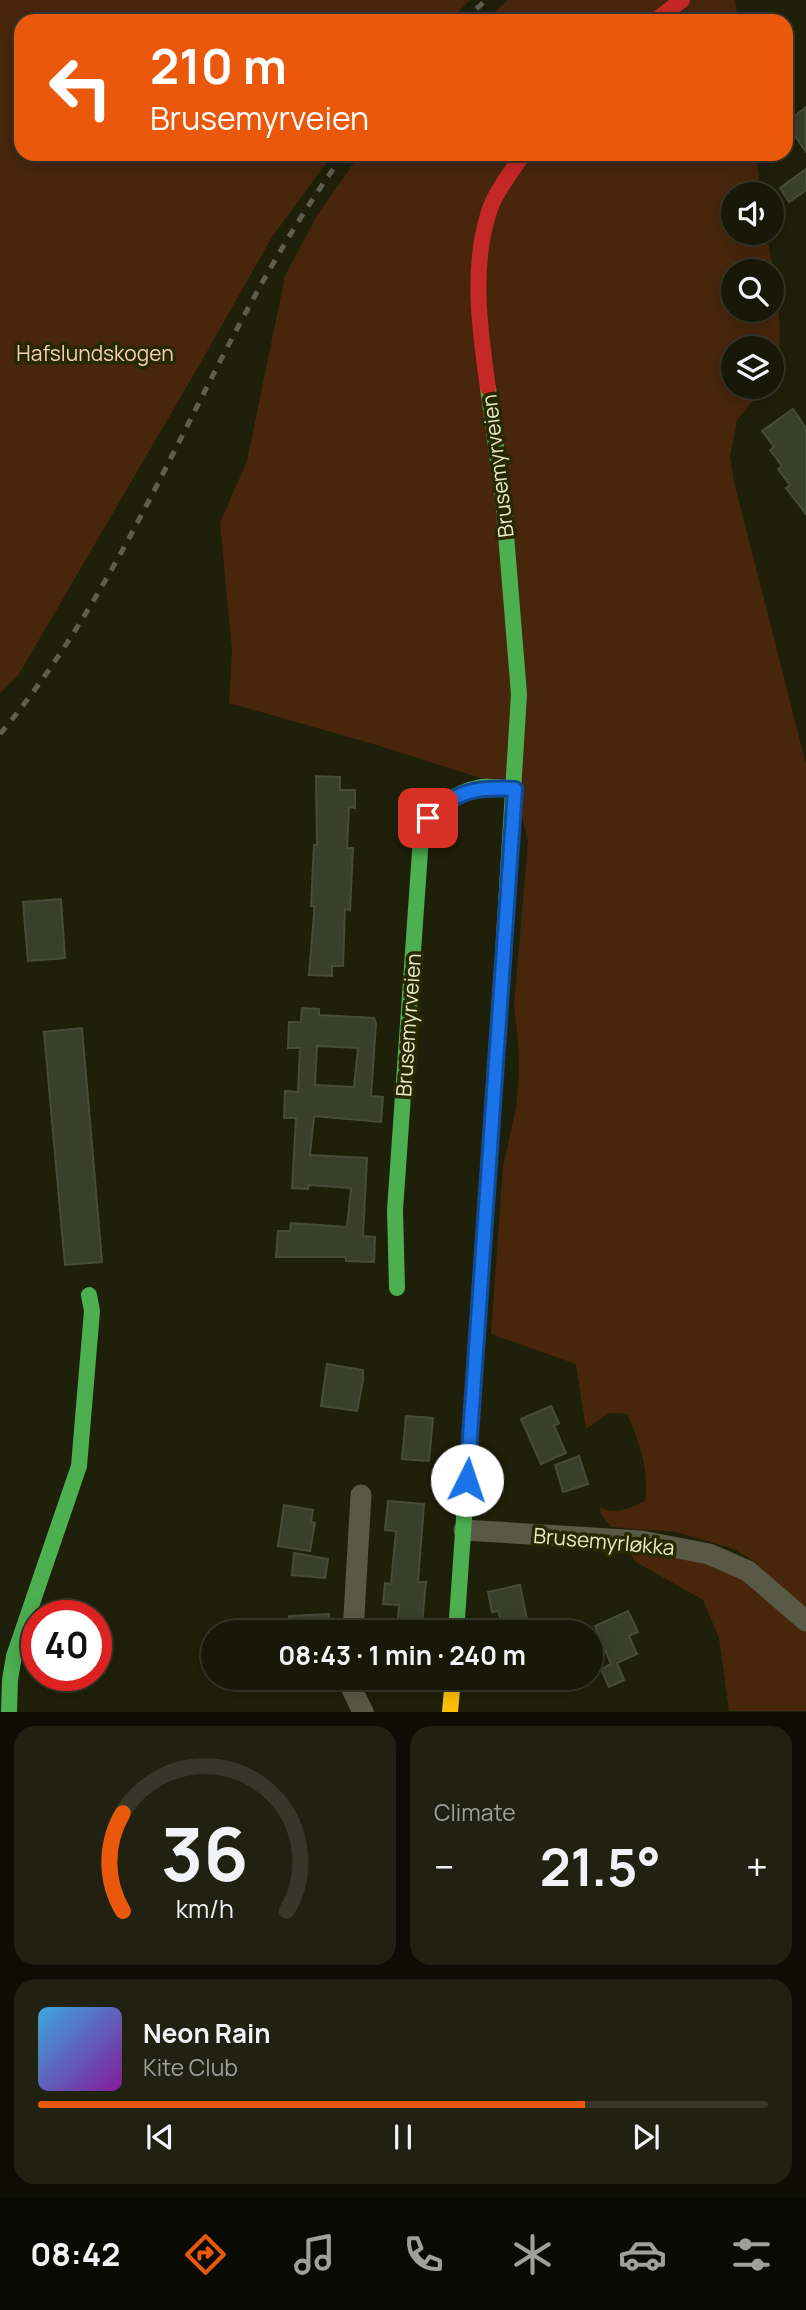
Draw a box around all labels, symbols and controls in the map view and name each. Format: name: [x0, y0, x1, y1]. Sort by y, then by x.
text: 210 m: [150, 32, 287, 99]
icon: left: [35, 42, 126, 133]
text: Brusemyrveien: [150, 96, 369, 140]
map controls: [721, 182, 784, 399]
button: sound: [721, 182, 784, 245]
button: search: [721, 259, 784, 322]
button: layers: [721, 336, 784, 399]
park label: Hafslundskogen: [16, 339, 174, 367]
street label: Brusemyrveien: [474, 393, 520, 539]
pin: [398, 788, 458, 848]
icon: arrive: [409, 799, 447, 837]
street label: Brusemyrveien: [389, 952, 427, 1098]
position arrow: [430, 1443, 504, 1517]
street label: Brusemyrløkka: [532, 1521, 676, 1561]
speed limit sign: 40: [21, 1600, 112, 1691]
text: 08:43 · 1 min · 240 m: [278, 1637, 526, 1673]
text: Climate: [434, 1796, 516, 1828]
text: 36: [161, 1804, 249, 1904]
text: 21.5°: [540, 1831, 661, 1902]
text: −: [434, 1840, 455, 1892]
text: +: [746, 1840, 768, 1892]
text: km/h: [176, 1891, 234, 1926]
text: Neon Rain: [143, 2015, 271, 2051]
text: Kite Club: [143, 2051, 238, 2083]
icon: previous: [141, 2118, 179, 2156]
icon: pause: [384, 2118, 422, 2156]
icon: next: [627, 2118, 665, 2156]
icon: directions: [181, 2230, 230, 2279]
icon: music: [290, 2230, 339, 2279]
icon: phone: [399, 2230, 448, 2279]
icon: climate: [508, 2230, 557, 2279]
icon: car: [618, 2230, 667, 2279]
icon: filters: [727, 2230, 776, 2279]
text: 08:42: [30, 2232, 120, 2276]

